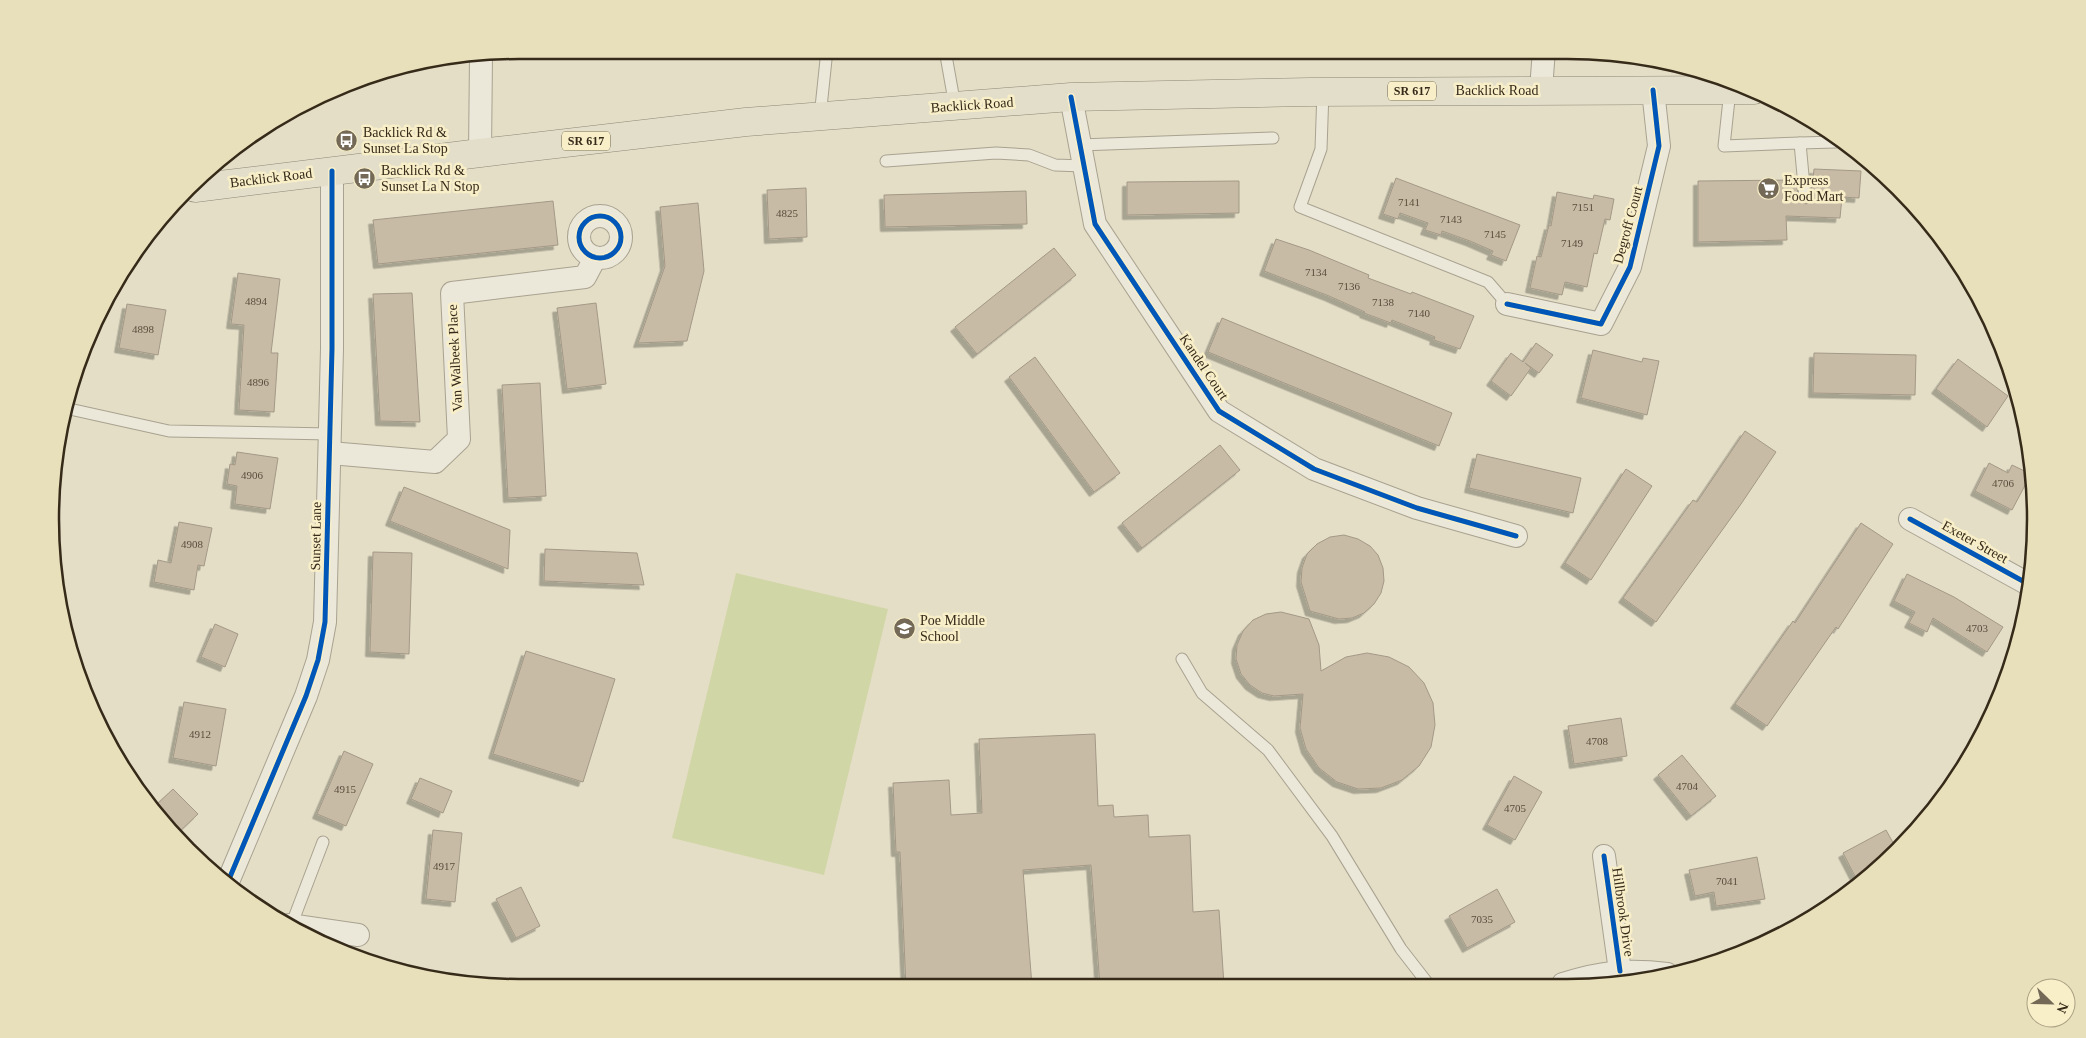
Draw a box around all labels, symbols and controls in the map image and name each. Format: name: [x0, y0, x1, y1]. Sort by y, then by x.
road number: SR 617: [1388, 82, 1436, 100]
street label: Backlick Road: [1456, 83, 1538, 98]
street label: Backlick Road: [930, 95, 1014, 115]
place label: Backlick Rd & Sunset La Stop: [363, 125, 448, 156]
bus stop icon: Backlick Rd & Sunset La Stop: [335, 128, 359, 152]
road number: SR 617: [562, 132, 610, 150]
place label: Backlick Rd & Sunset La N Stop: [381, 163, 479, 194]
street label: Backlick Road: [229, 166, 313, 190]
bus stop icon: Backlick Rd & Sunset La N Stop: [353, 166, 377, 190]
place label: Express Food Mart: [1784, 173, 1844, 204]
supermarket icon: Express Food Mart: [1756, 176, 1780, 200]
street label: Degroff Court: [1610, 185, 1646, 265]
house number: 7141: [1398, 196, 1420, 208]
house number: 7151: [1572, 201, 1594, 213]
house number: 4825: [776, 207, 799, 219]
house number: 7143: [1440, 213, 1463, 225]
house number: 7145: [1484, 228, 1507, 240]
house number: 7149: [1561, 237, 1584, 249]
house number: 7134: [1305, 266, 1328, 278]
house number: 7136: [1338, 280, 1361, 292]
house number: 4894: [245, 295, 268, 307]
house number: 7138: [1372, 296, 1395, 308]
street label: Van Walbeek Place: [445, 304, 465, 412]
house number: 7140: [1408, 307, 1431, 319]
house number: 4898: [132, 323, 155, 335]
street label: Kandel Court: [1177, 331, 1231, 403]
house number: 4896: [247, 376, 270, 388]
house number: 4906: [241, 469, 264, 481]
house number: 4706: [1992, 477, 2015, 489]
street label: Sunset Lane: [308, 501, 324, 571]
street label: Exeter Street: [1940, 518, 2011, 566]
house number: 4908: [181, 538, 204, 550]
place label: Poe Middle School: [920, 613, 985, 644]
school or university icon: Poe Middle School: [892, 616, 916, 640]
house number: 4703: [1966, 622, 1989, 634]
house number: 4912: [189, 728, 211, 740]
house number: 4708: [1586, 735, 1609, 747]
house number: 4704: [1676, 780, 1699, 792]
house number: 4915: [334, 783, 357, 795]
house number: 4705: [1504, 802, 1527, 814]
house number: 4917: [433, 860, 456, 872]
street label: Hillbrook Drive: [1609, 866, 1637, 958]
house number: 7041: [1716, 875, 1738, 887]
house number: 7035: [1471, 913, 1494, 925]
north arrow: [2026, 978, 2076, 1028]
text: N: [2054, 1000, 2071, 1015]

